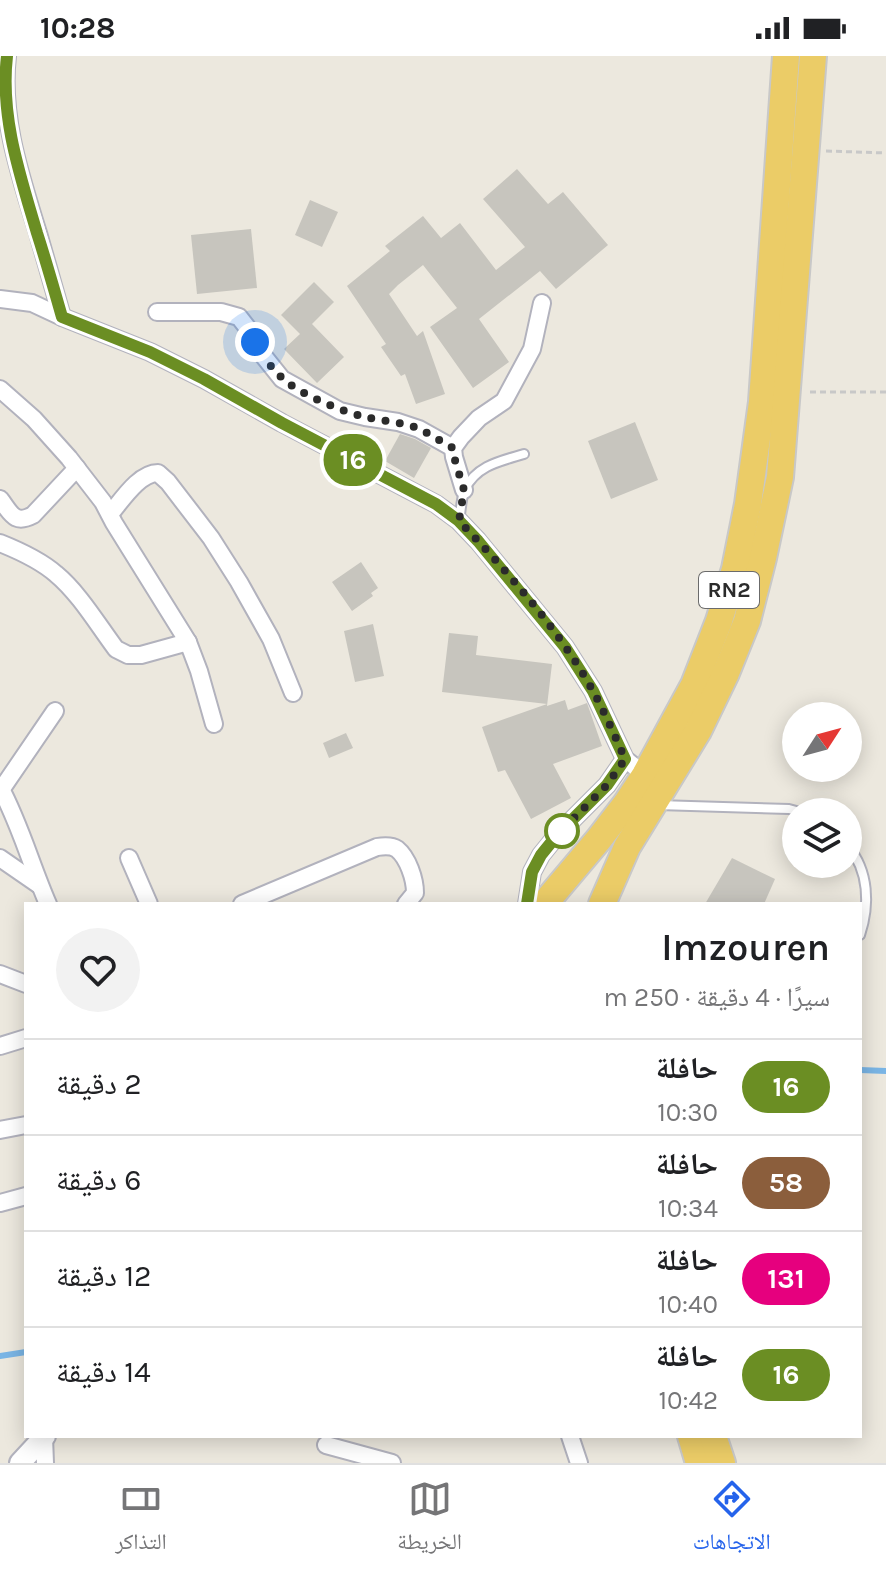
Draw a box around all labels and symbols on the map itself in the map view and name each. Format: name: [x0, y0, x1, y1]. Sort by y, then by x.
your location: [235, 322, 275, 362]
line badge: 16: [317, 434, 389, 486]
road number: RN2: [699, 572, 759, 608]
north arrow: [782, 702, 862, 782]
unlabelled marker: [545, 814, 579, 848]

